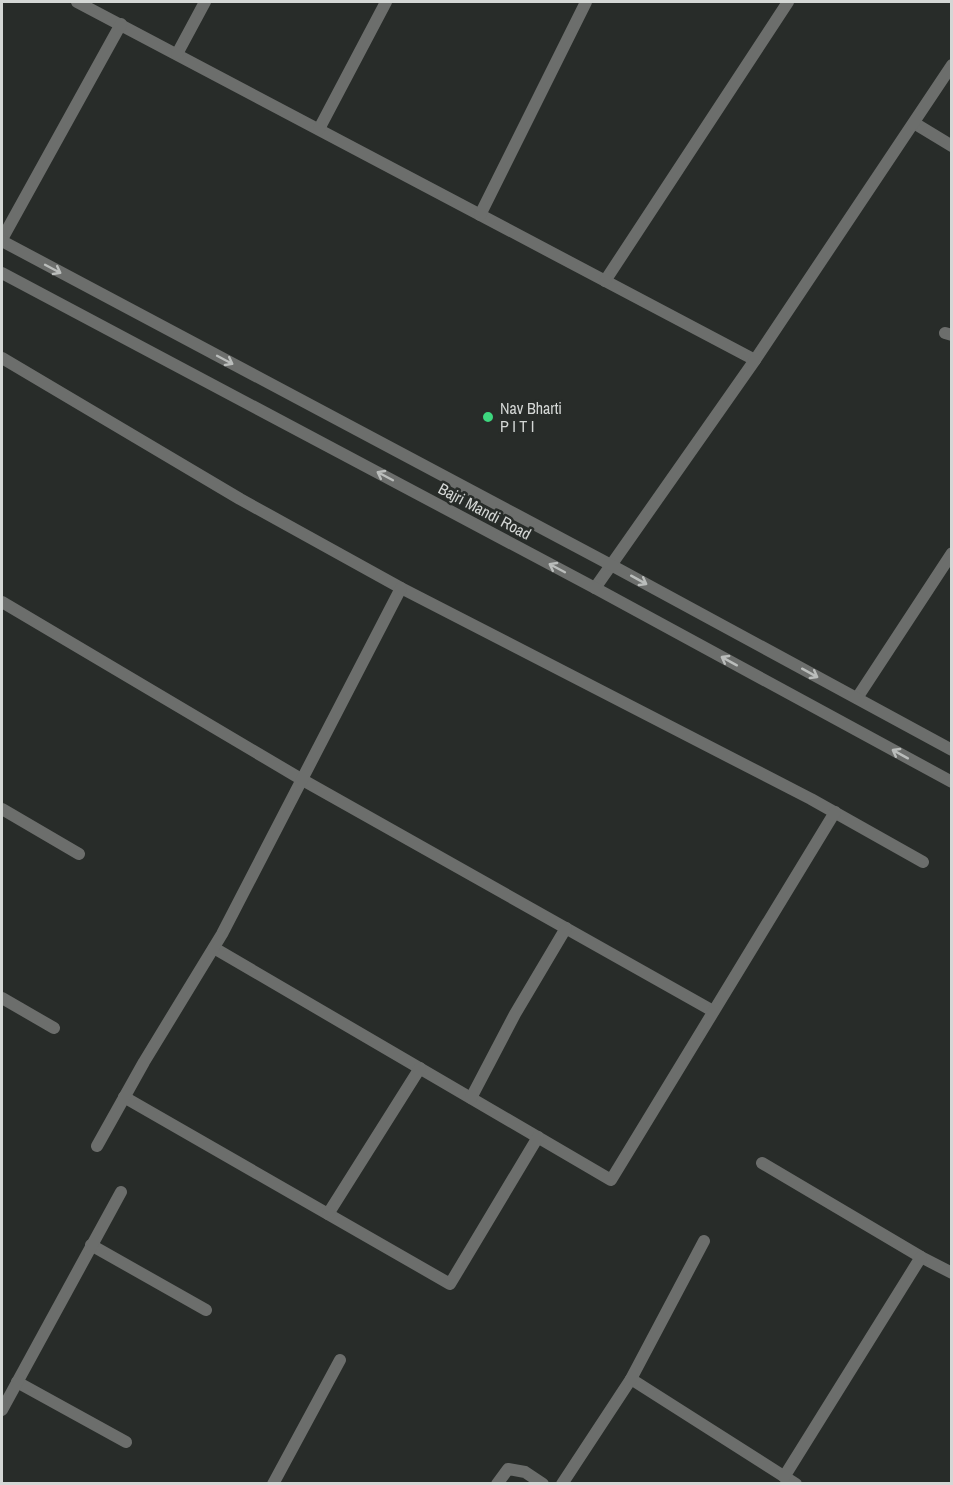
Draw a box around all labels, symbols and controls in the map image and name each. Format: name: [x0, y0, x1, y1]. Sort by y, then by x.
one-way arrow: [44, 263, 61, 275]
one-way arrow: [216, 355, 234, 366]
place label: Nav Bharti P I T I: [500, 397, 562, 437]
marker: Nav Bharti P I T I: [481, 410, 495, 424]
one-way arrow: [377, 470, 394, 482]
street label: Bajri Mandi Road: [435, 477, 535, 545]
one-way arrow: [549, 562, 566, 574]
one-way arrow: [629, 575, 647, 586]
one-way arrow: [721, 655, 738, 667]
one-way arrow: [801, 667, 818, 679]
one-way arrow: [892, 748, 909, 760]

